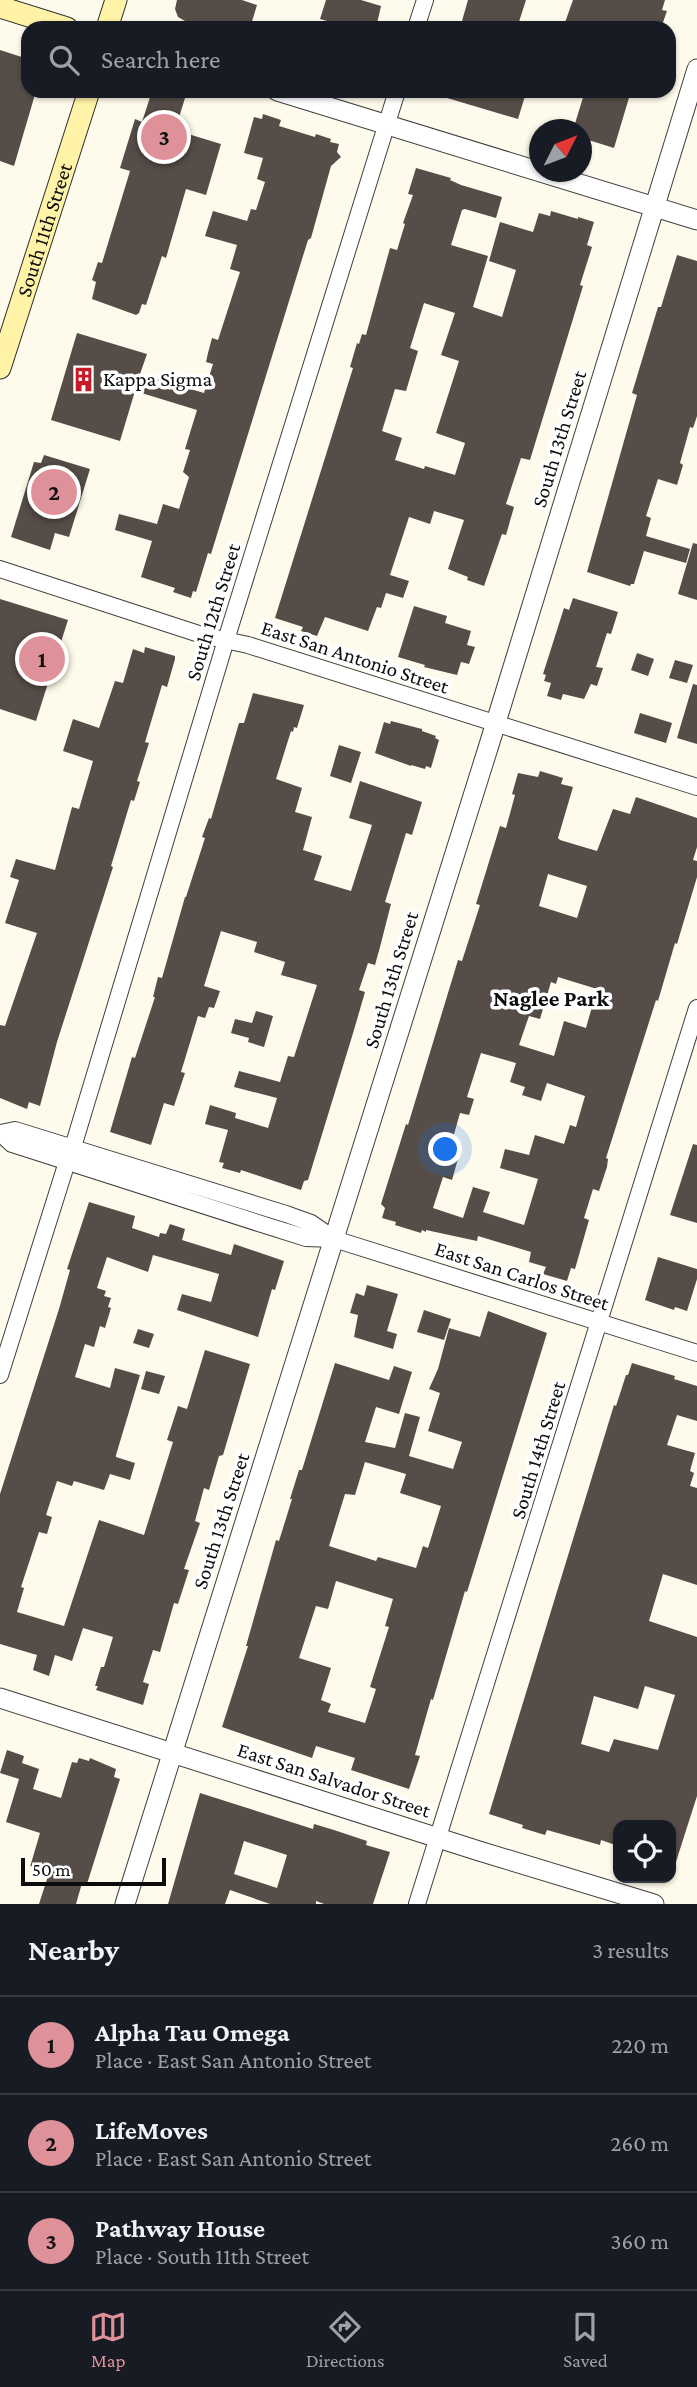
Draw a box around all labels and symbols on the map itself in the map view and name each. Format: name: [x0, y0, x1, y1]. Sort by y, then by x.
pin: 3: [141, 111, 187, 163]
north arrow: [529, 119, 592, 182]
street label: South 11th Street: [12, 159, 77, 300]
building icon: Kappa Sigma: [69, 365, 97, 393]
place label: Kappa Sigma: [103, 367, 213, 391]
street label: South 13th Street: [527, 367, 592, 510]
pin: 2: [31, 466, 77, 518]
street label: South 12th Street: [181, 540, 246, 683]
street label: East San Antonio Street: [258, 615, 453, 699]
pin: 1: [19, 633, 65, 685]
street label: South 13th Street: [359, 908, 424, 1051]
district label: Naglee Park: [493, 985, 609, 1011]
your location: [428, 1132, 462, 1166]
street label: East San Carlos Street: [432, 1237, 613, 1316]
street label: South 14th Street: [506, 1377, 571, 1522]
street label: South 13th Street: [188, 1449, 255, 1592]
street label: East San Salvador Street: [235, 1737, 434, 1823]
scale bar: [21, 1855, 166, 1887]

